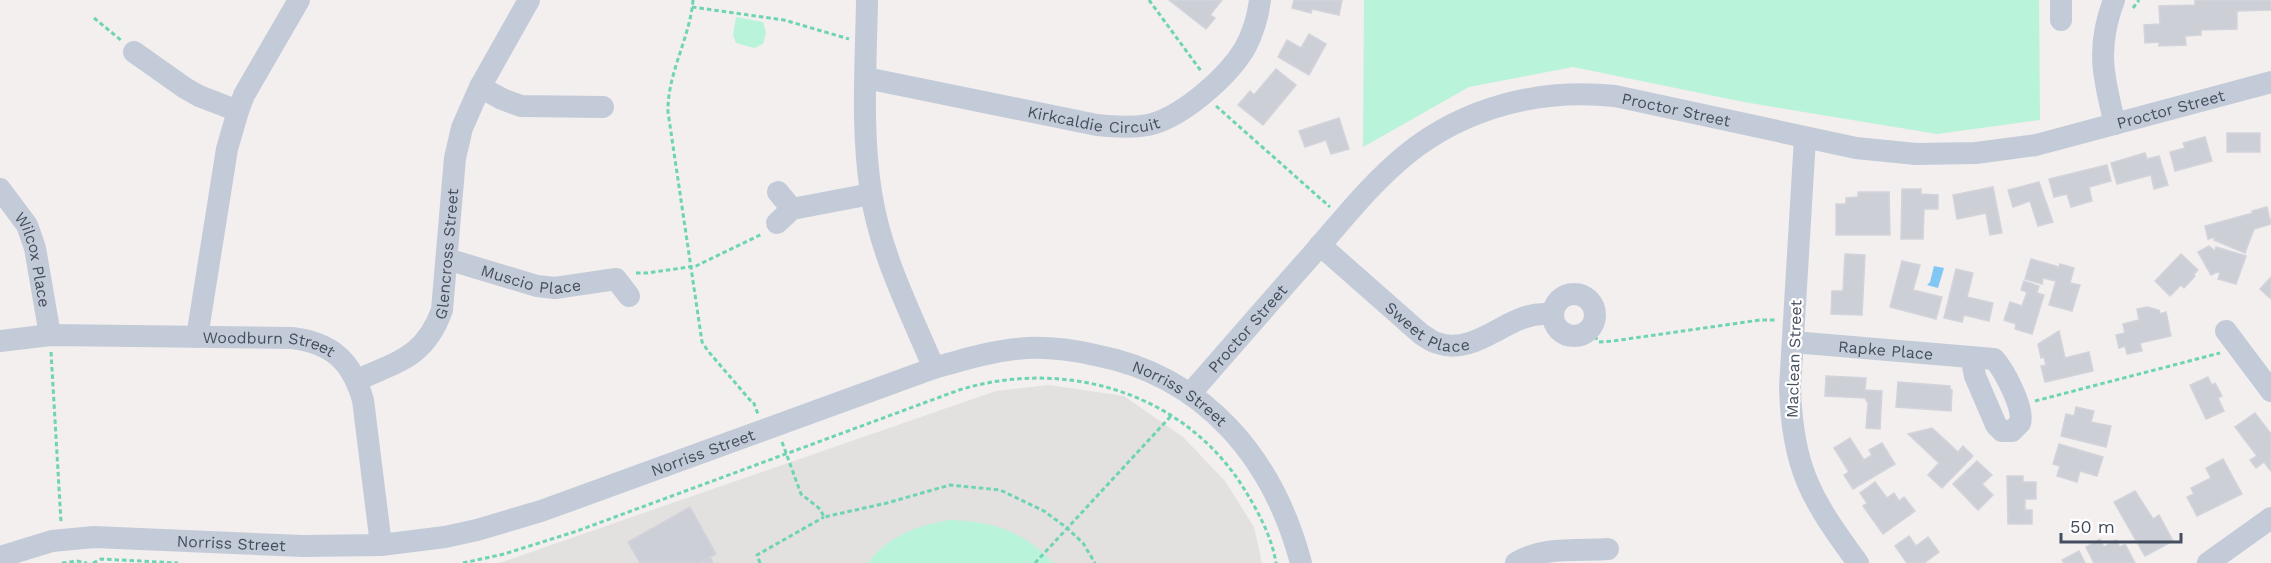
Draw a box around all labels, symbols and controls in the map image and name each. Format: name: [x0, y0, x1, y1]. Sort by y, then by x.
street label: Proctor Street: [2115, 85, 2227, 132]
street label: Proctor Street: [1620, 88, 1733, 130]
street label: Kirkcaldie Circuit: [1026, 102, 1163, 136]
street label: Glencross Street: [430, 188, 462, 322]
street label: Wilcox Place: [11, 208, 55, 309]
street label: Muscio Place: [479, 260, 582, 298]
street label: Proctor Street: [1204, 280, 1291, 376]
street label: Sweet Place: [1381, 297, 1471, 355]
street label: Maclean Street: [1782, 299, 1806, 418]
street label: Woodburn Street: [202, 327, 339, 361]
street label: Rapke Place: [1837, 336, 1934, 363]
street label: Norriss Street: [1130, 356, 1231, 430]
street label: Norriss Street: [648, 424, 758, 480]
scale bar: [2061, 506, 2181, 544]
text: 50 m: [2070, 516, 2115, 537]
street label: Norriss Street: [176, 531, 286, 555]

